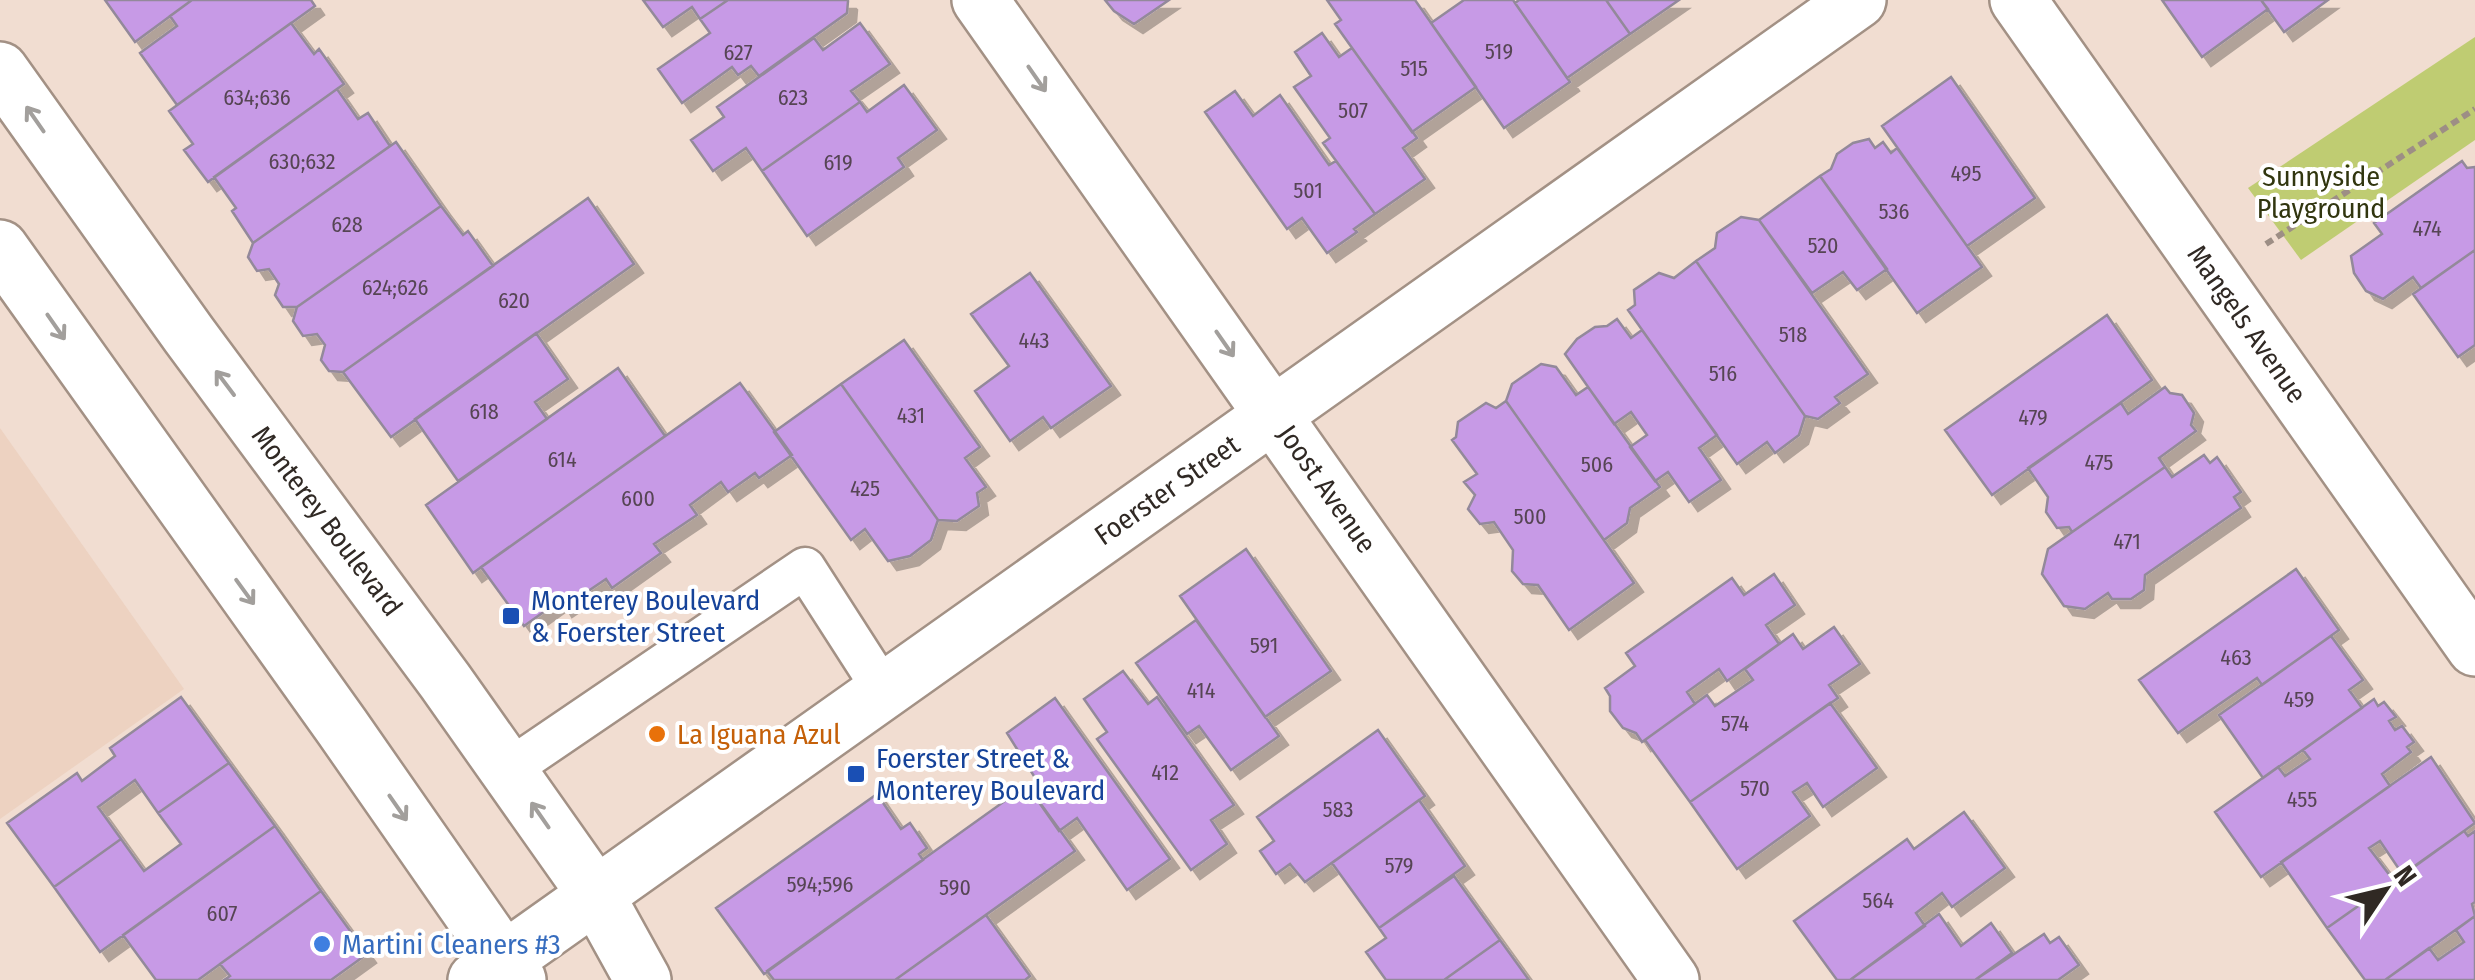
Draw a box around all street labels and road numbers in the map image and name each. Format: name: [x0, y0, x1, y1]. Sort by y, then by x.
street label: Mangels Avenue: [2180, 239, 2314, 409]
street label: Joost Avenue: [1271, 419, 1383, 559]
street label: Monterey Boulevard: [245, 420, 409, 622]
street label: Foerster Street: [1088, 428, 1246, 552]

